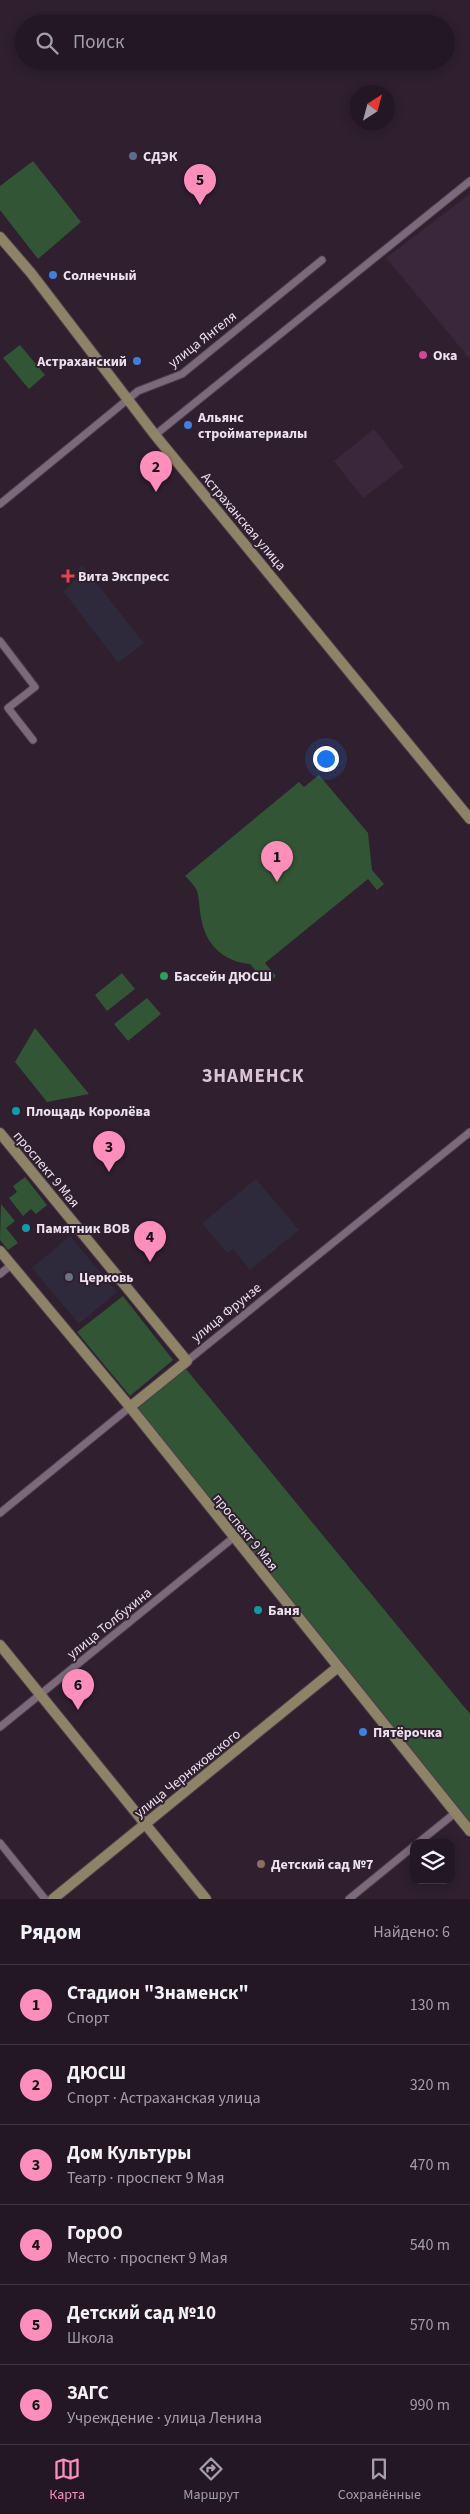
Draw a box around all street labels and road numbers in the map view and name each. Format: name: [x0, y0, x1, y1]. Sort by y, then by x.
street label: улица Янгеля: [164, 307, 241, 373]
street label: Астраханская улица: [196, 468, 290, 575]
street label: проспект 9 Мая: [8, 1127, 84, 1212]
street label: улица Фрунзе: [187, 1278, 266, 1347]
street label: проспект 9 Мая: [208, 1490, 283, 1576]
street label: улица Толбухина: [63, 1583, 156, 1664]
street label: улица Черняховского: [130, 1725, 245, 1823]

